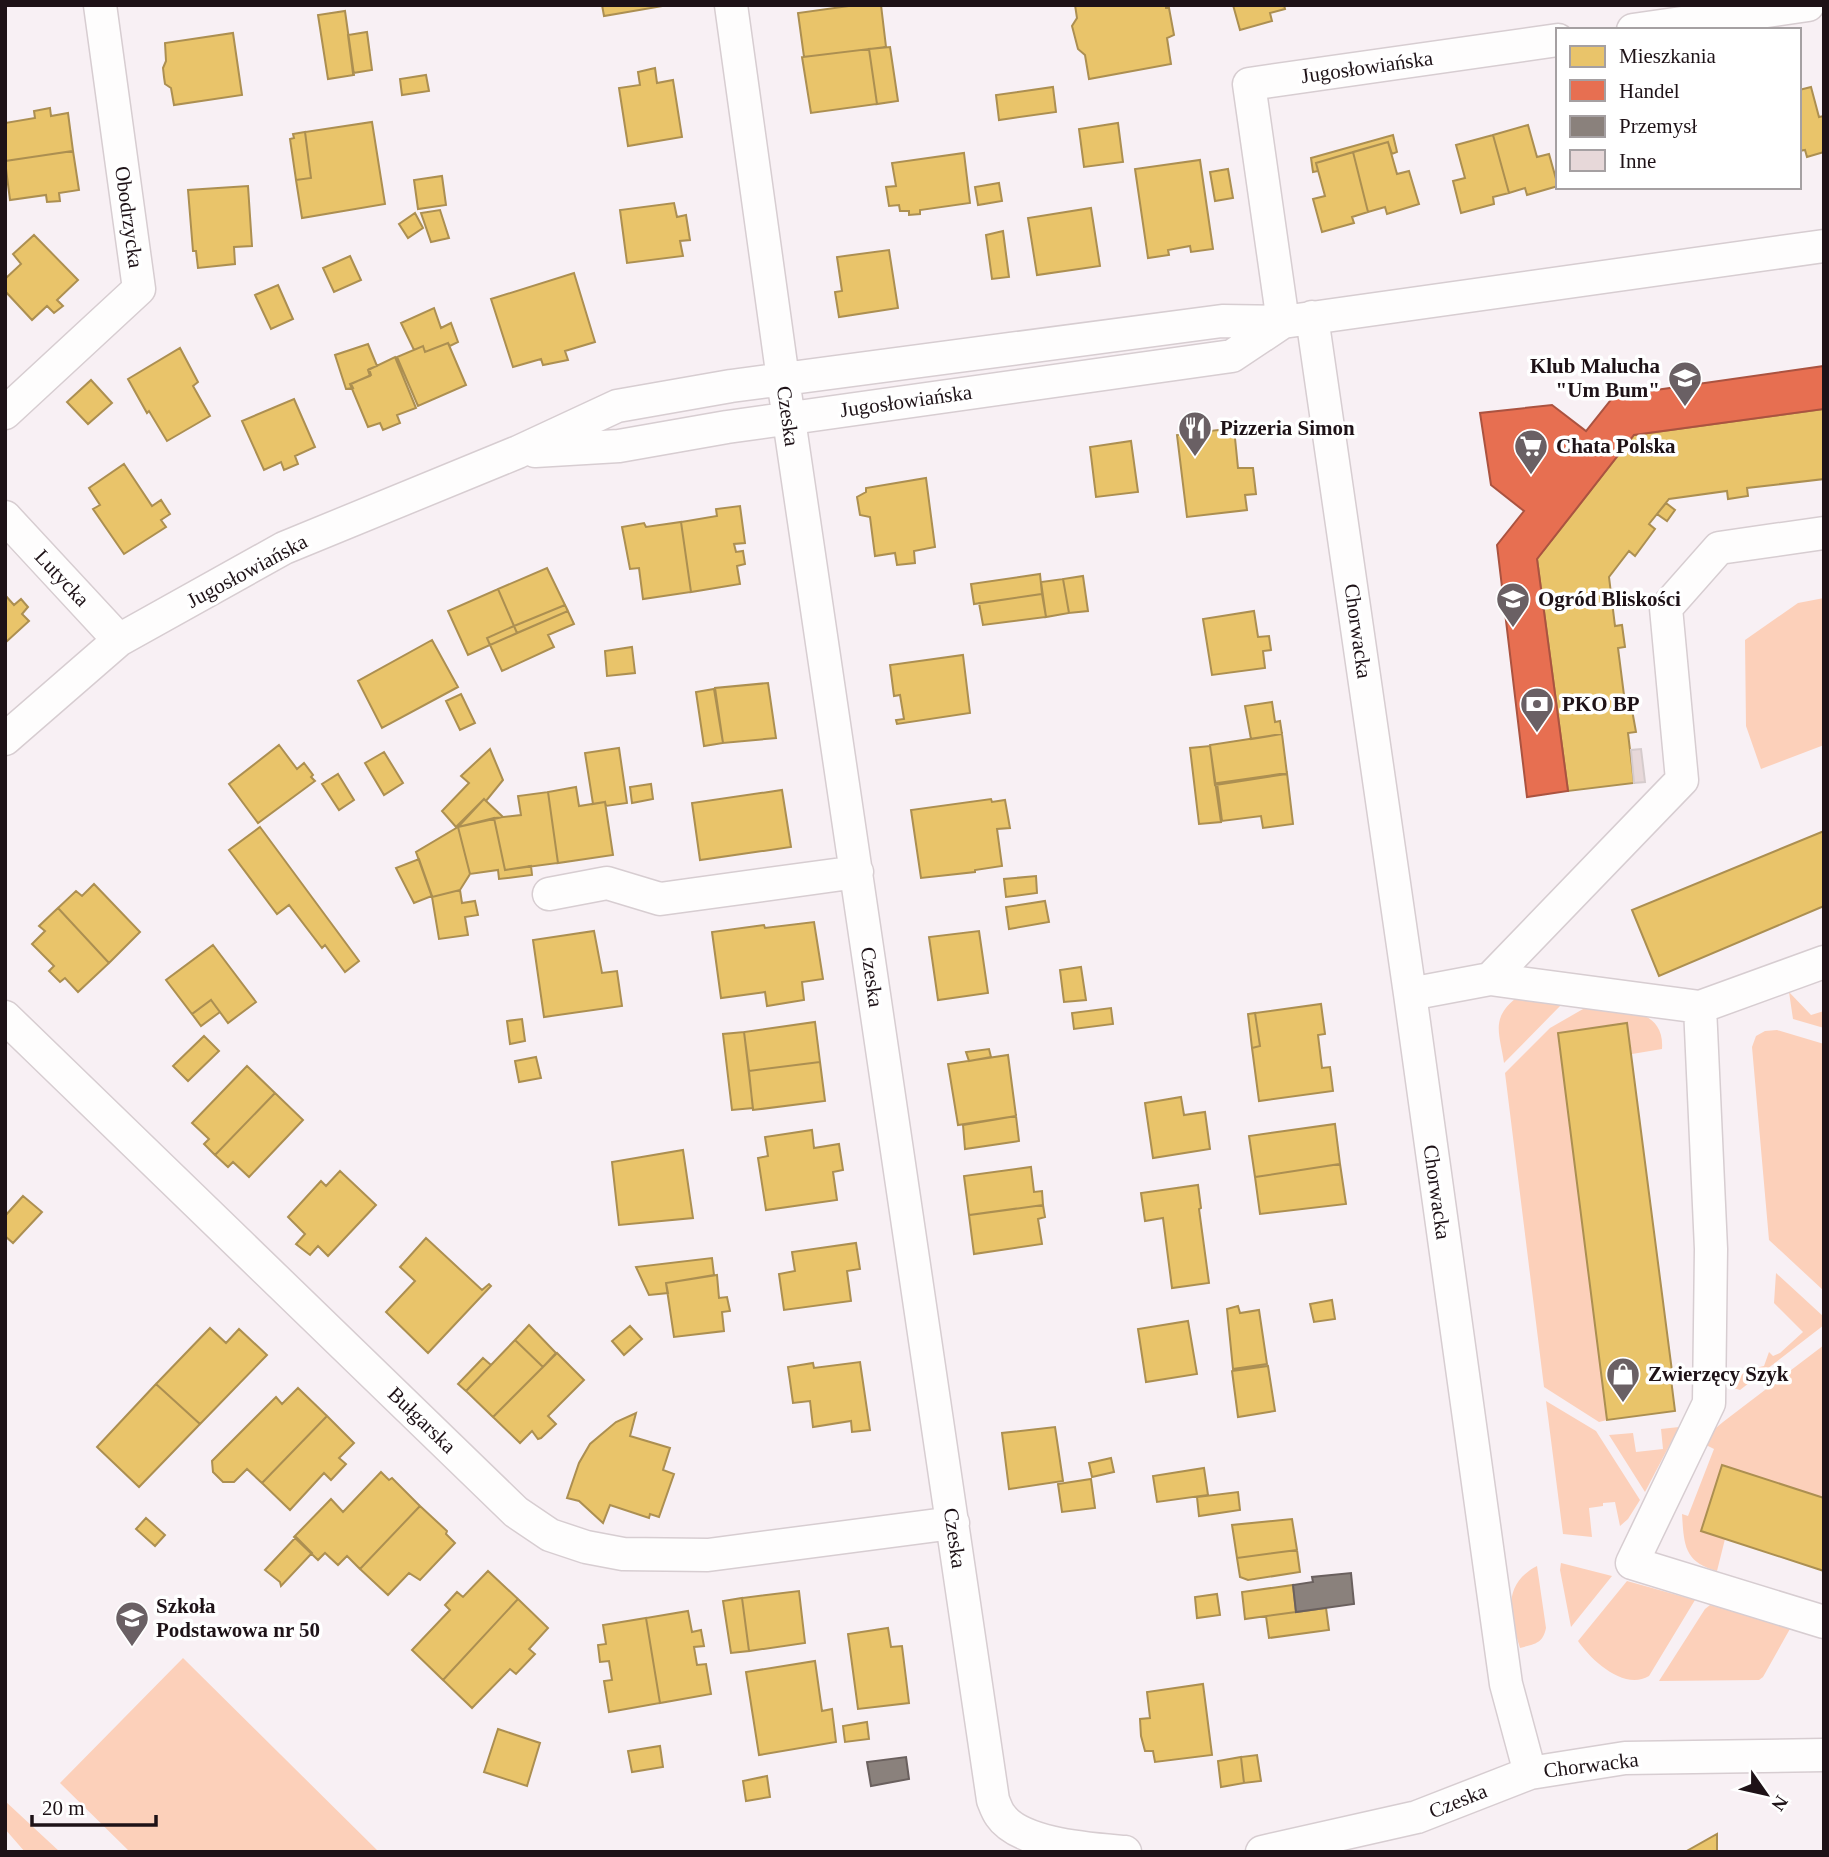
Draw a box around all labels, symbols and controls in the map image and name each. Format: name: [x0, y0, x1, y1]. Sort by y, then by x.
legend: [1556, 28, 1801, 189]
text: Mieszkania: [1619, 44, 1716, 68]
street label: Jugosłowiańska: [1299, 46, 1435, 88]
text: Handel: [1619, 79, 1680, 103]
text: Przemysł: [1619, 114, 1697, 138]
text: Inne: [1619, 149, 1656, 173]
street label: Obodrzycka: [110, 165, 148, 270]
place label: Klub Malucha "Um Bum": [1530, 354, 1660, 402]
school or university icon: Klub Malucha "Um Bum": [1666, 359, 1704, 408]
street label: Jugosłowiańska: [838, 380, 974, 422]
street label: Czeska: [772, 384, 804, 448]
restaurant icon: Pizzeria Simon: [1176, 409, 1214, 458]
place label: Pizzeria Simon: [1220, 416, 1355, 440]
supermarket icon: Chata Polska: [1512, 427, 1550, 476]
place label: Chata Polska: [1556, 434, 1676, 458]
street label: Jugosłowiańska: [183, 529, 312, 613]
street label: Lutycka: [30, 545, 95, 612]
school or university icon: Ogród Bliskości: [1494, 580, 1532, 629]
street label: Chorwacka: [1339, 582, 1377, 681]
place label: Ogród Bliskości: [1538, 587, 1681, 611]
bank icon: PKO BP: [1518, 685, 1556, 734]
place label: PKO BP: [1562, 692, 1640, 716]
street label: Czeska: [856, 945, 888, 1009]
street label: Chorwacka: [1418, 1143, 1456, 1242]
shop icon: Zwierzęcy Szyk: [1604, 1355, 1642, 1404]
place label: Zwierzęcy Szyk: [1648, 1362, 1789, 1386]
street label: Bułgarska: [383, 1382, 461, 1459]
street label: Czeska: [939, 1506, 971, 1570]
place label: Szkoła Podstawowa nr 50: [156, 1594, 320, 1642]
school or university icon: Szkoła Podstawowa nr 50: [113, 1599, 151, 1648]
street label: Chorwacka: [1542, 1747, 1641, 1783]
north arrow: [1731, 1759, 1801, 1829]
street label: Czeska: [1425, 1778, 1491, 1823]
scale bar: [32, 1784, 156, 1828]
text: N: [1767, 1792, 1792, 1815]
text: 20 m: [42, 1796, 85, 1820]

